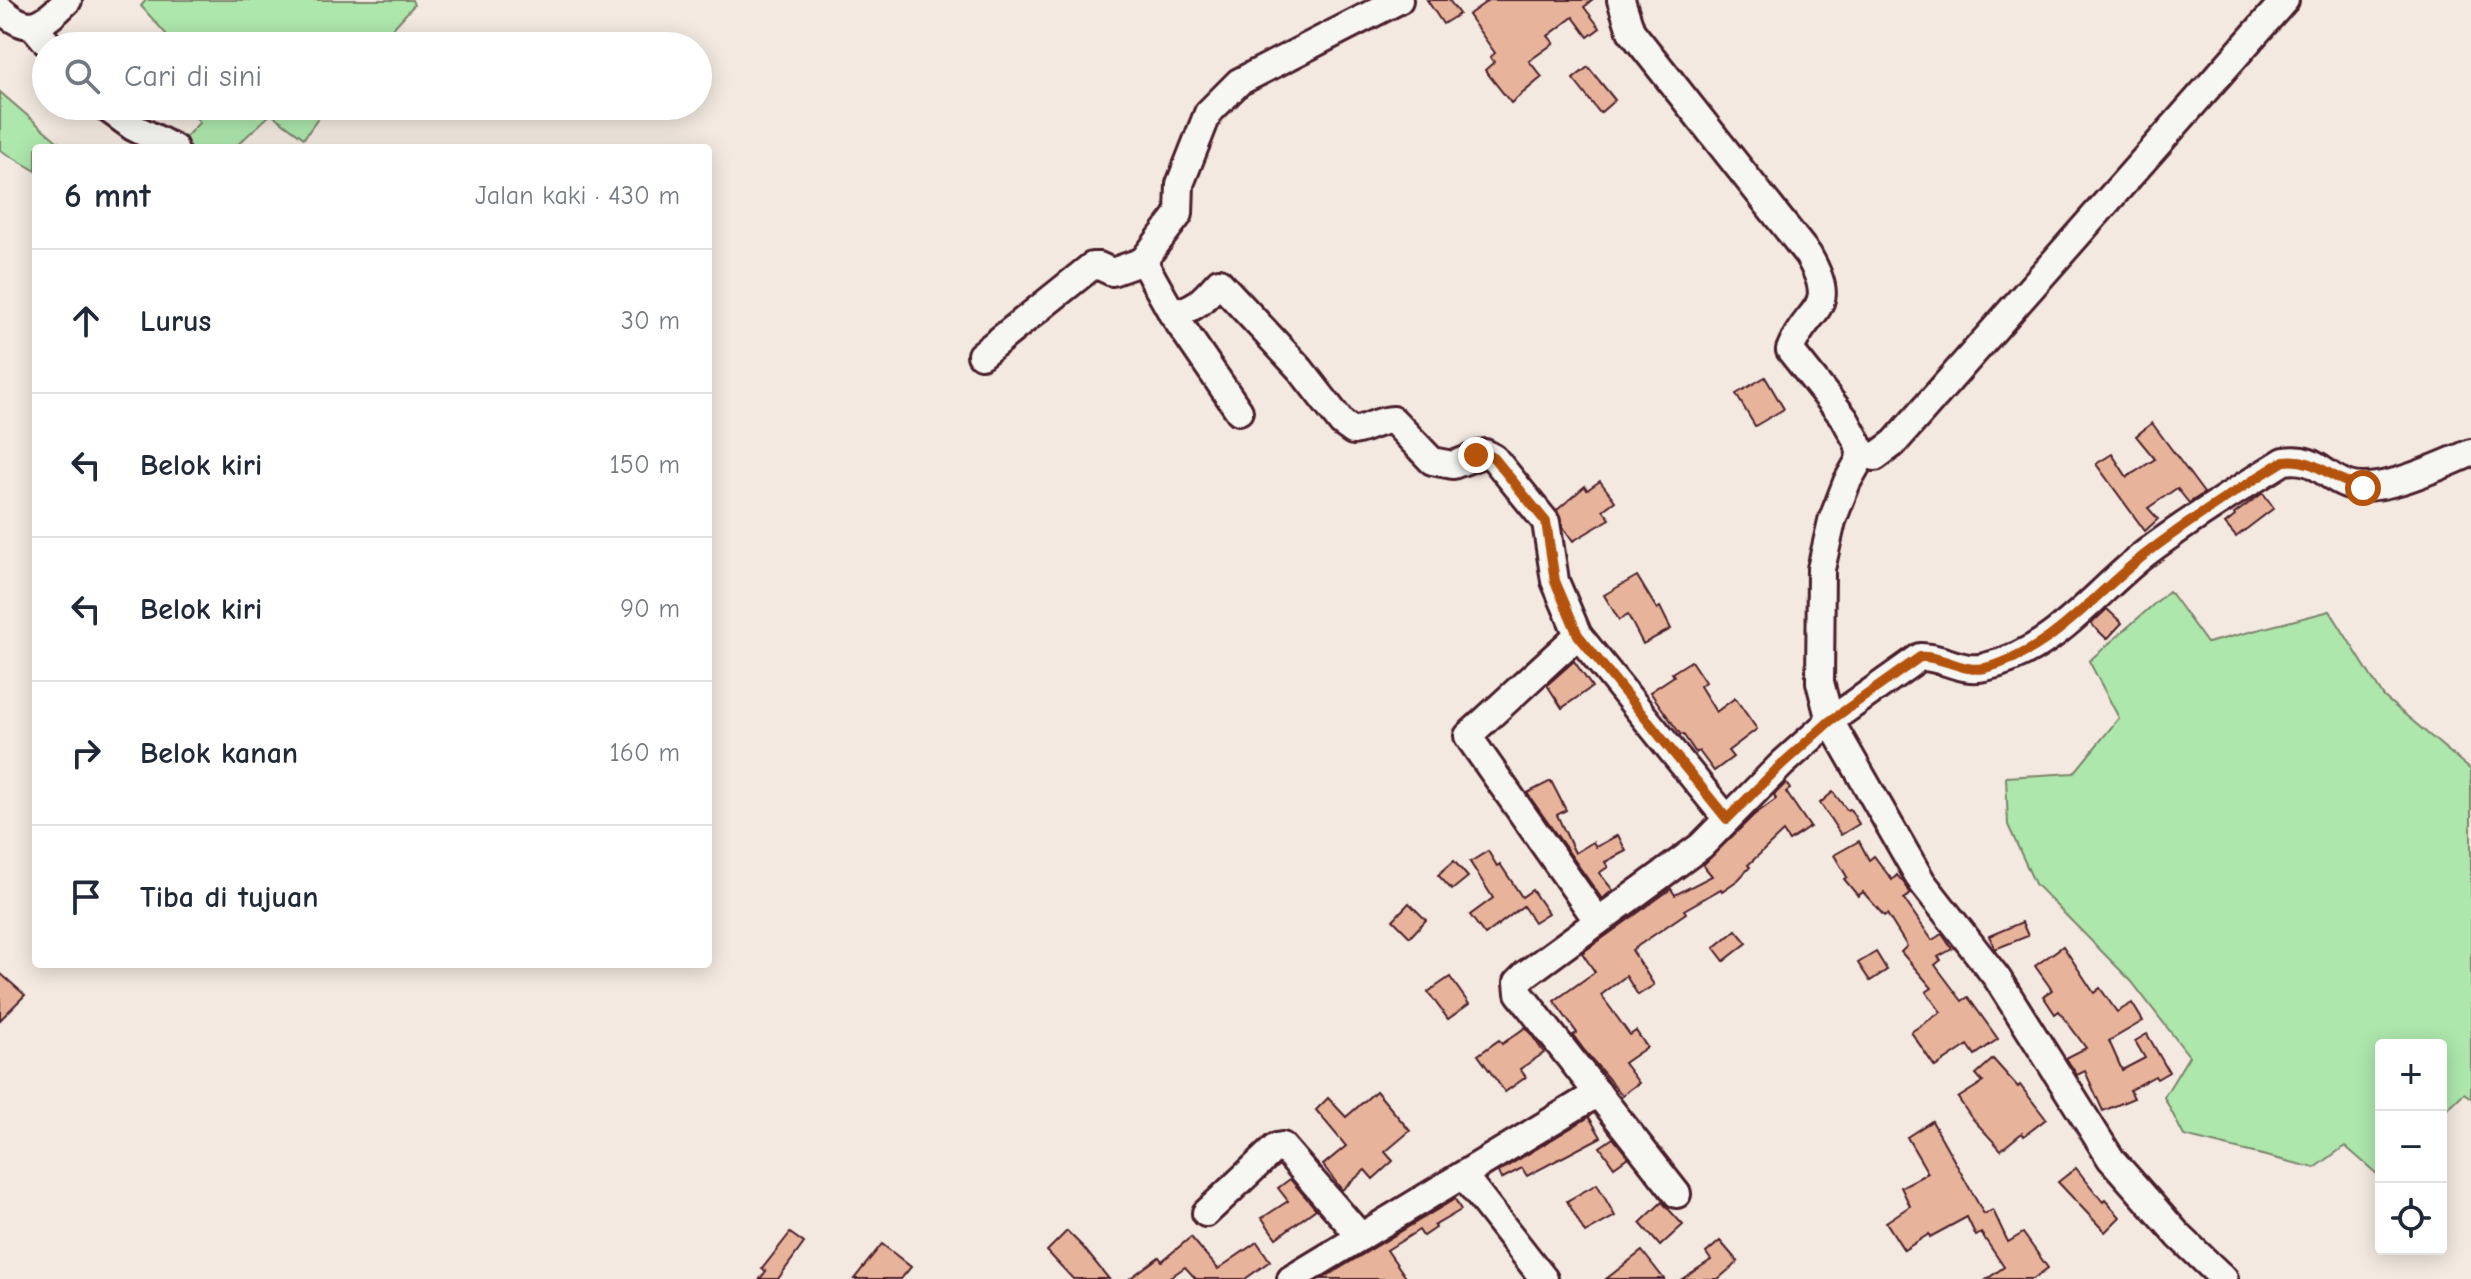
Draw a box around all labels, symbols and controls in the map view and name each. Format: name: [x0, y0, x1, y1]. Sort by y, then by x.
search box: [32, 32, 712, 120]
icon: search: [60, 54, 104, 98]
text: Cari di sini: [124, 59, 262, 94]
text: 6 mnt: [64, 176, 151, 216]
text: Jalan kaki · 430 m: [475, 181, 680, 211]
icon: ahead: [64, 299, 108, 343]
text: Lurus: [140, 304, 211, 339]
text: 30 m: [621, 306, 680, 336]
route end: [1458, 437, 1494, 473]
icon: left: [64, 443, 108, 487]
text: Belok kiri: [140, 448, 262, 483]
text: 150 m: [610, 450, 680, 480]
route start: [2345, 470, 2381, 506]
icon: left: [64, 587, 108, 631]
text: Belok kiri: [140, 592, 262, 627]
text: 90 m: [620, 594, 680, 624]
icon: right: [64, 731, 108, 775]
text: Belok kanan: [140, 736, 298, 771]
text: 160 m: [610, 738, 680, 768]
icon: arrive: [64, 875, 108, 919]
text: Tiba di tujuan: [140, 880, 319, 915]
map controls: [2375, 1039, 2447, 1255]
button: +: [2375, 1039, 2447, 1111]
button: −: [2375, 1111, 2447, 1183]
button: locate: [2375, 1183, 2447, 1255]

